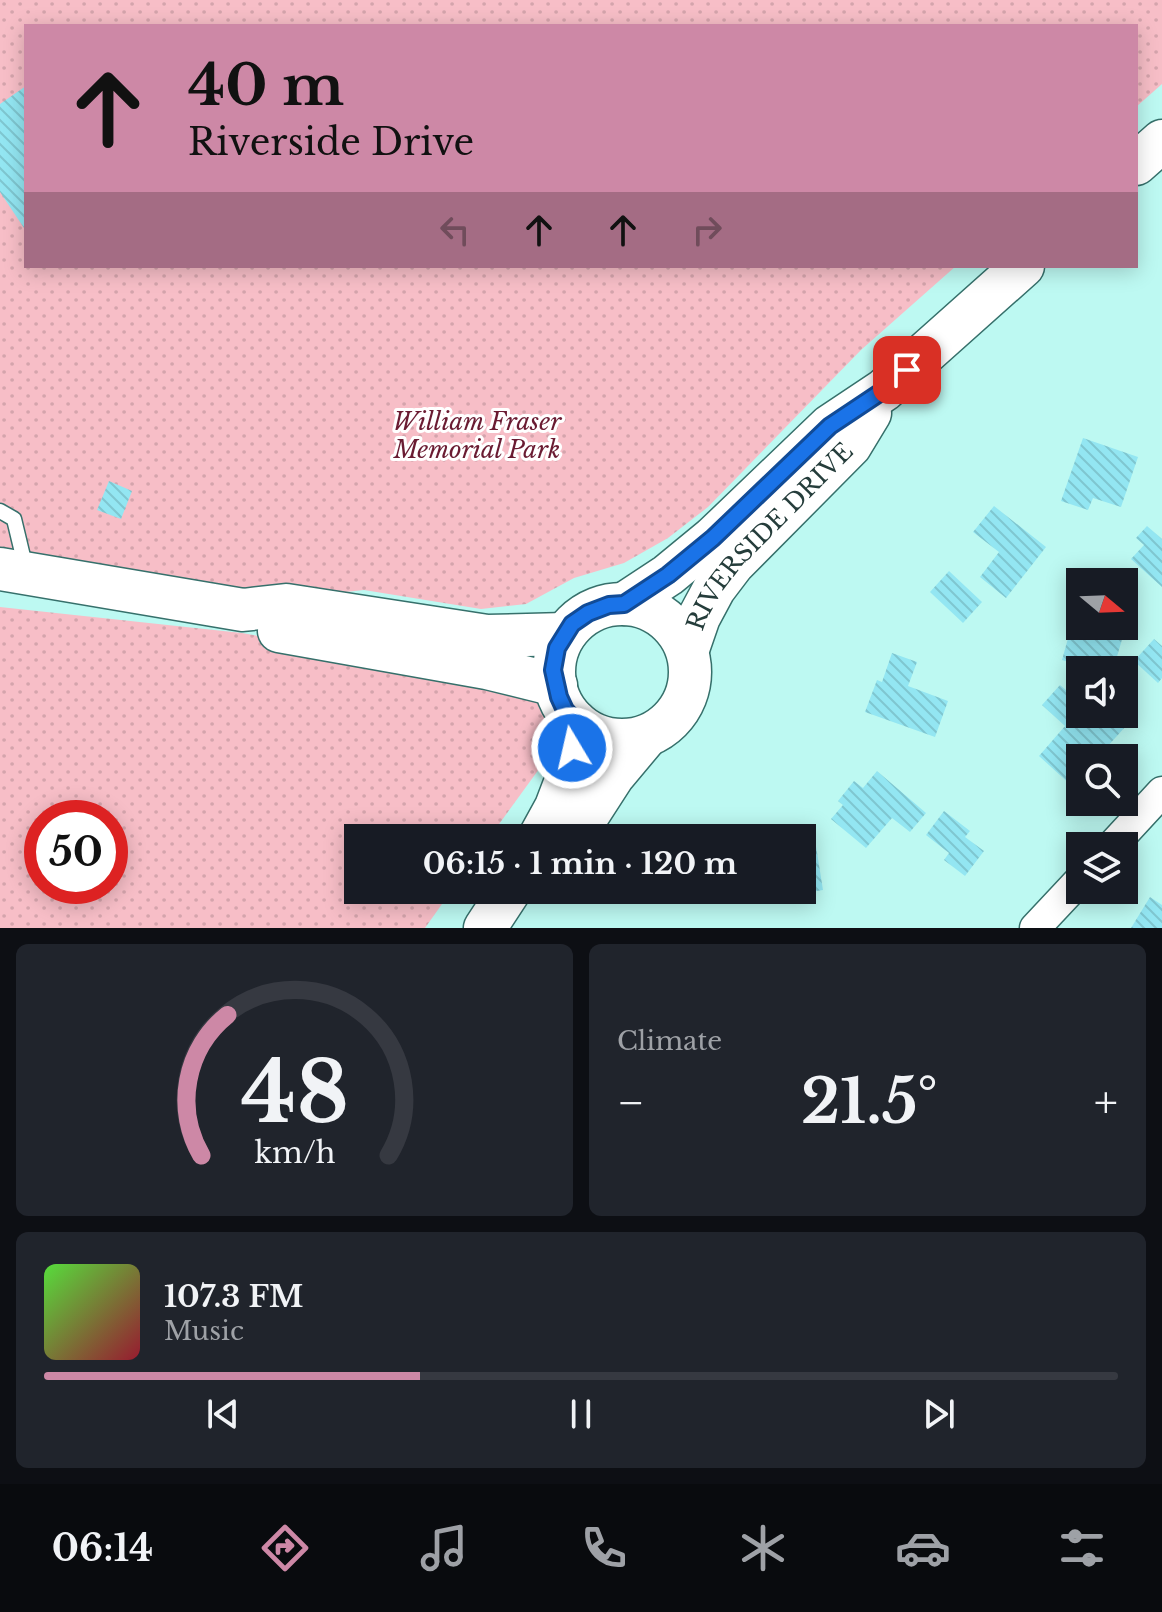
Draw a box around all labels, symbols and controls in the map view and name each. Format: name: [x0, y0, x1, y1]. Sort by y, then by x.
text: 40 m: [188, 51, 344, 120]
icon: ahead: [56, 56, 160, 160]
text: Riverside Drive: [188, 120, 474, 165]
icon: left: [433, 208, 477, 252]
icon: ahead: [517, 208, 561, 252]
icon: ahead: [601, 208, 645, 252]
icon: right: [685, 208, 729, 252]
pin: [873, 336, 941, 404]
icon: arrive: [885, 348, 929, 392]
park label: William Fraser Memorial Park: [393, 407, 562, 464]
street label: RIVERSIDE DRIVE: [681, 437, 859, 634]
north arrow: [1066, 568, 1138, 640]
map controls: [1066, 568, 1138, 904]
button: sound: [1066, 656, 1138, 728]
position arrow: [530, 706, 614, 790]
button: search: [1066, 744, 1138, 816]
speed limit sign: 50: [24, 800, 128, 904]
button: layers: [1066, 832, 1138, 904]
text: 06:15 · 1 min · 120 m: [423, 845, 737, 882]
text: Climate: [617, 1025, 722, 1057]
text: 48: [240, 1041, 349, 1144]
text: 21.5°: [801, 1065, 938, 1139]
text: −: [617, 1075, 645, 1130]
text: +: [1094, 1075, 1118, 1130]
text: km/h: [254, 1135, 335, 1171]
text: 107.3 FM: [164, 1278, 303, 1315]
text: Music: [164, 1315, 244, 1347]
icon: previous: [201, 1392, 245, 1436]
icon: pause: [559, 1392, 603, 1436]
icon: next: [917, 1392, 961, 1436]
icon: directions: [257, 1520, 313, 1576]
icon: music: [416, 1520, 472, 1576]
icon: phone: [576, 1520, 632, 1576]
icon: climate: [735, 1520, 791, 1576]
icon: car: [895, 1520, 951, 1576]
icon: filters: [1054, 1520, 1110, 1576]
text: 06:14: [52, 1526, 153, 1571]

